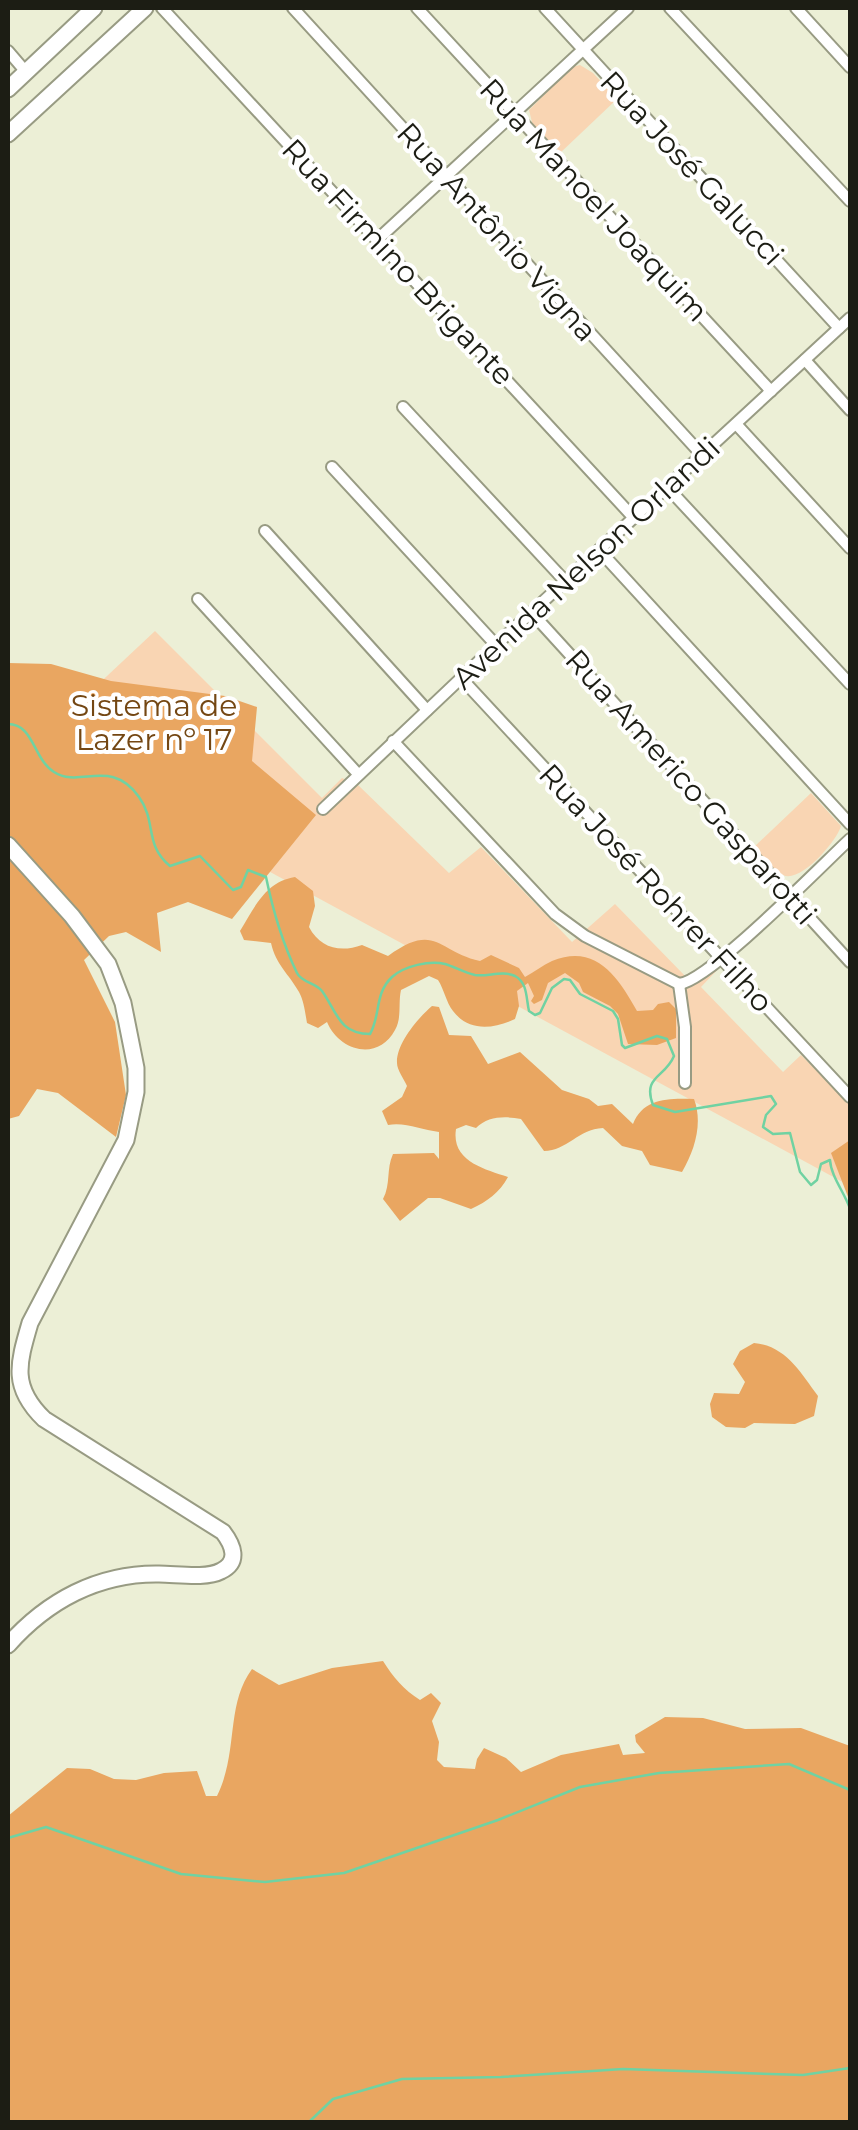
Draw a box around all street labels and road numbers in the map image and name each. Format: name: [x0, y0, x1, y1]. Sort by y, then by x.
street label: Rua José Galucci: [592, 63, 792, 273]
street label: Rua Manoel Joaquim: [472, 71, 716, 329]
street label: Rua Antônio Vigna: [389, 115, 605, 349]
street label: Rua Firmino Brigante: [274, 131, 522, 393]
street label: Avenida Nelson Orlandi: [444, 429, 728, 697]
street label: Rua Americo Gasparotti: [557, 642, 825, 932]
street label: Rua José Rohrer Filho: [531, 756, 781, 1020]

